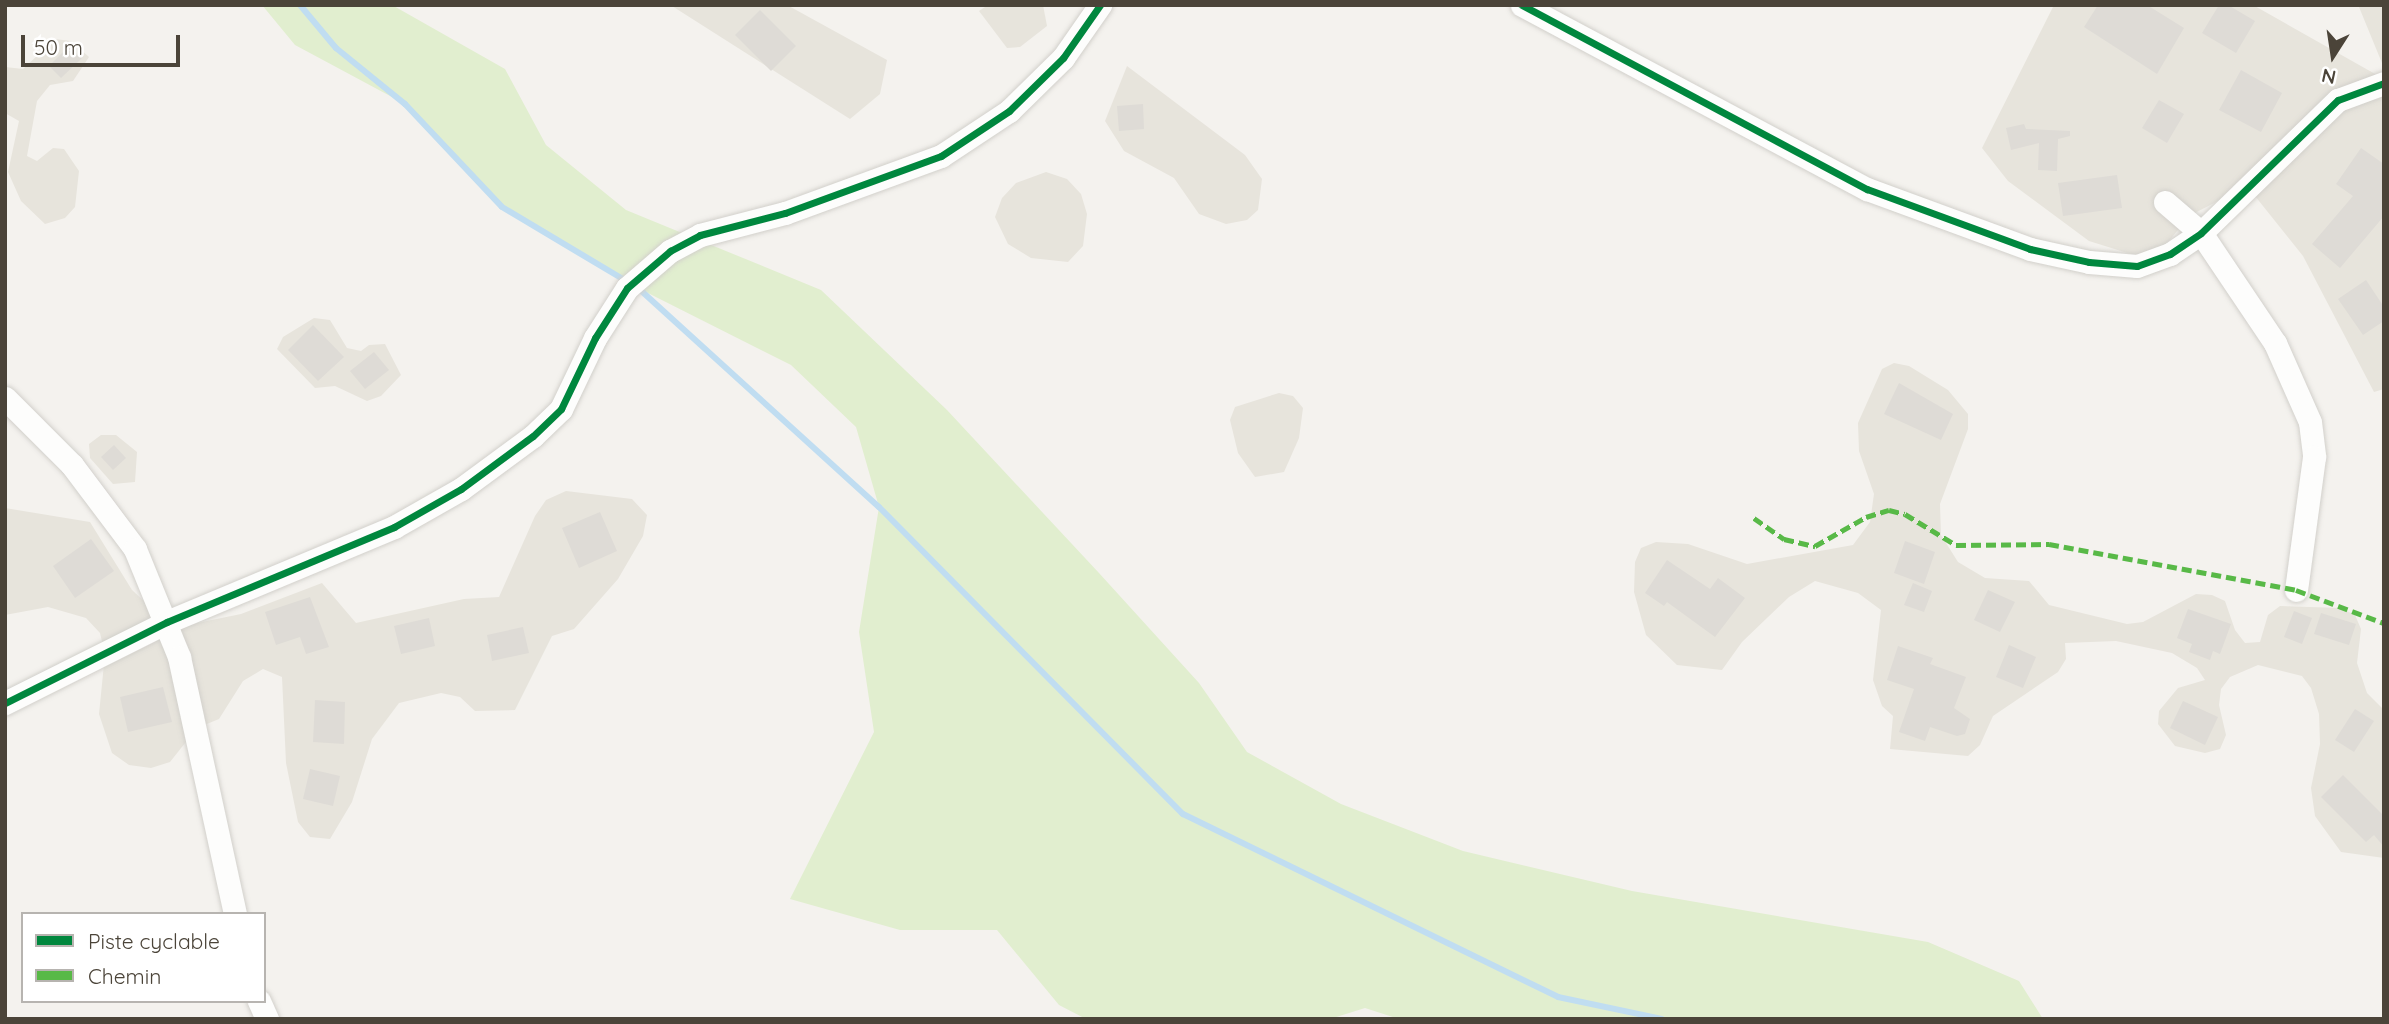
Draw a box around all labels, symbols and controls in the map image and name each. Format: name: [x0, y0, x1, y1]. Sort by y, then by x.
scale bar: [24, 21, 184, 65]
north arrow: [2298, 21, 2368, 91]
text: 50 m: [34, 34, 83, 60]
text: N: [2319, 63, 2338, 90]
legend: [21, 912, 266, 1003]
text: Piste cyclable: [88, 928, 220, 954]
text: Chemin: [88, 963, 161, 989]

